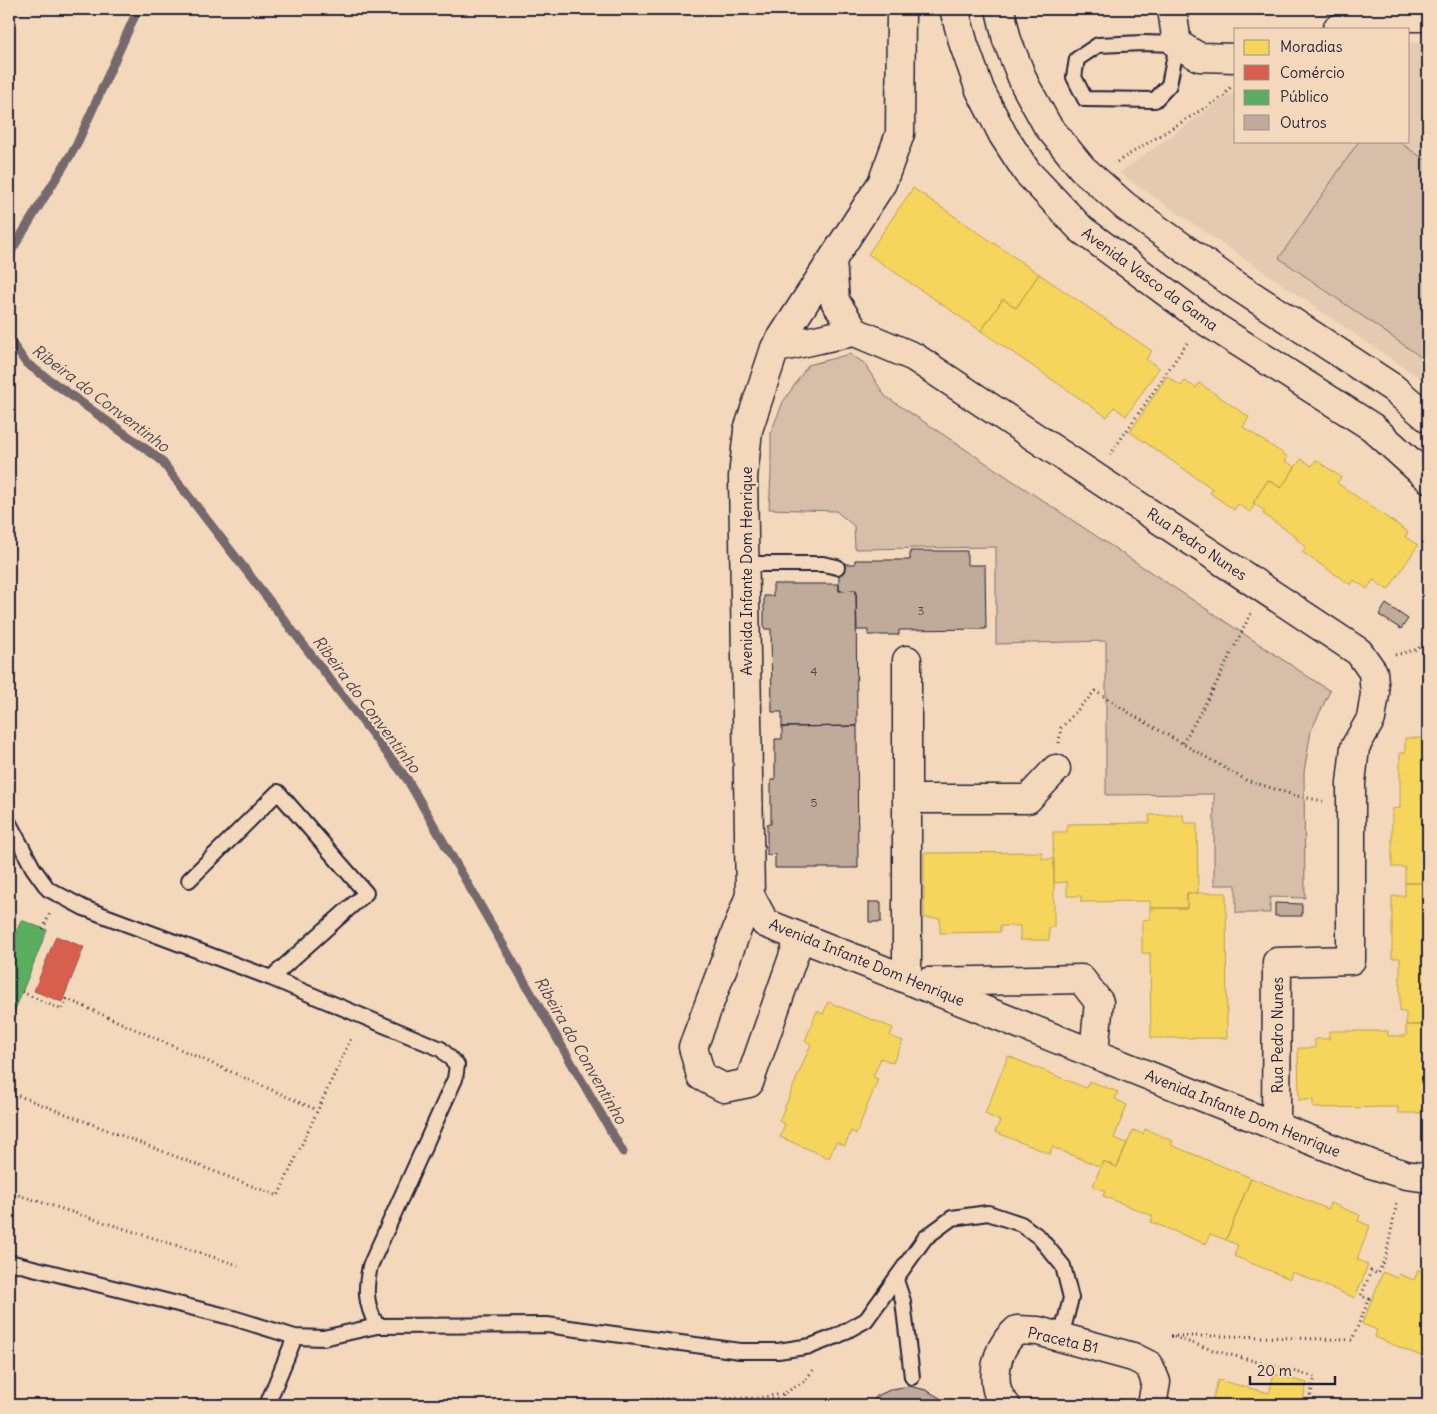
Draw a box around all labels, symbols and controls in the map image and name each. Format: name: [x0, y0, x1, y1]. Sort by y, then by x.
legend: [1234, 28, 1410, 142]
text: Moradias: [1280, 37, 1343, 56]
text: Comércio: [1280, 63, 1345, 82]
text: Público: [1280, 87, 1329, 106]
text: Outros: [1280, 113, 1327, 132]
street label: Avenida Vasco da Gama: [1078, 223, 1222, 335]
water label: Ribeira do Conventinho: [28, 340, 174, 457]
street label: Avenida Infante Dom Henrique: [737, 466, 756, 676]
street label: Rua Pedro Nunes: [1143, 504, 1251, 584]
house number: 3: [918, 603, 925, 618]
water label: Ribeira do Conventinho: [309, 631, 426, 777]
house number: 4: [811, 664, 818, 679]
house number: 5: [811, 795, 818, 810]
street label: Avenida Infante Dom Henrique: [767, 914, 967, 1010]
water label: Ribeira do Conventinho: [531, 973, 632, 1128]
street label: Rua Pedro Nunes: [1268, 977, 1287, 1093]
street label: Avenida Infante Dom Henrique: [1143, 1065, 1343, 1161]
street label: Praceta B1: [1026, 1323, 1100, 1357]
scale bar: [1250, 1354, 1334, 1386]
text: 20 m: [1257, 1361, 1292, 1380]

